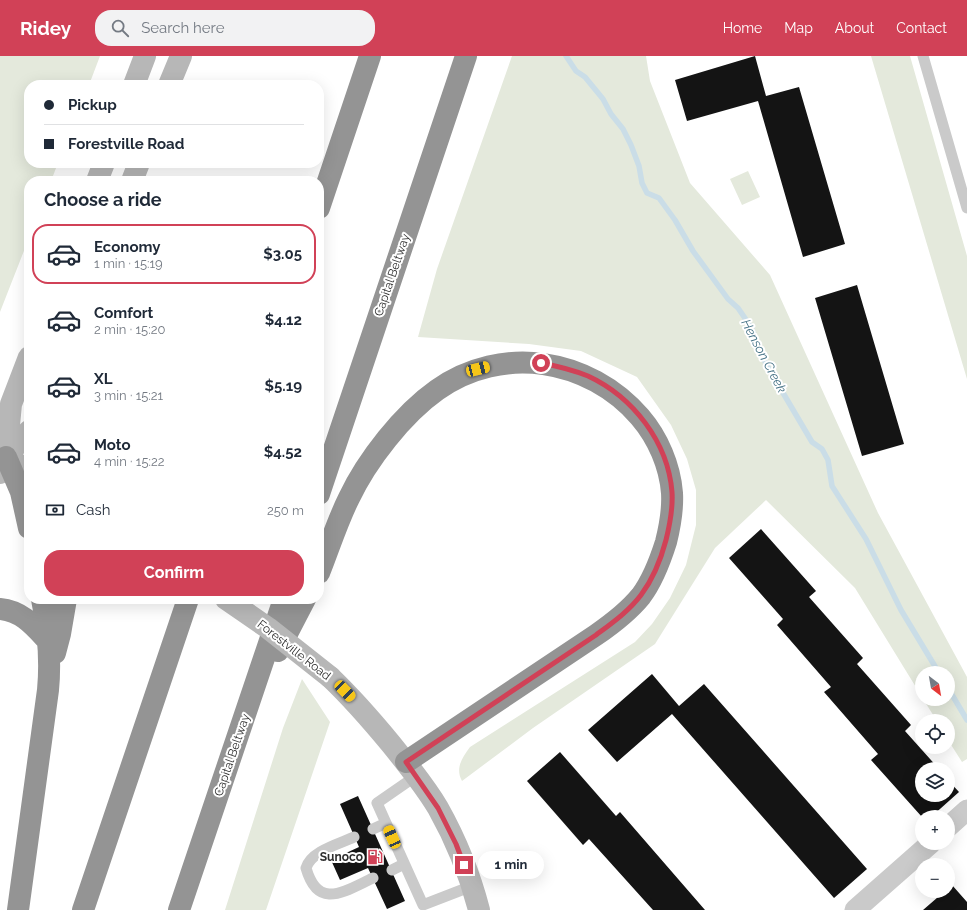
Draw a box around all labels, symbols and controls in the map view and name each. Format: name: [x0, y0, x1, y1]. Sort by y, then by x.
search box: [95, 10, 375, 46]
text: Ridey: [20, 17, 71, 39]
icon: search: [109, 17, 131, 39]
text: Search here: [141, 19, 224, 37]
text: Home: [723, 20, 762, 36]
text: Map: [784, 20, 813, 36]
text: About: [835, 20, 874, 36]
text: Contact: [896, 20, 947, 36]
text: Pickup: [68, 96, 117, 114]
text: Forestville Road: [68, 135, 184, 153]
text: Choose a ride: [44, 189, 162, 210]
street label: Capital Beltway: [371, 232, 413, 318]
icon: car: [46, 236, 82, 272]
text: Economy: [94, 238, 161, 256]
text: $3.05: [263, 245, 302, 263]
text: 1 min · 15:19: [94, 256, 163, 271]
icon: car: [46, 302, 82, 338]
text: Comfort: [94, 304, 153, 322]
text: $4.12: [265, 311, 302, 329]
water label: Henson Creek: [738, 317, 790, 395]
text: 2 min · 15:20: [94, 322, 165, 337]
route start: [532, 354, 550, 372]
car: [465, 360, 491, 378]
icon: car: [46, 368, 82, 404]
text: XL: [94, 370, 112, 388]
text: $5.19: [265, 377, 302, 395]
text: 3 min · 15:21: [94, 388, 163, 403]
icon: car: [46, 434, 82, 470]
text: Moto: [94, 436, 131, 454]
text: $4.52: [264, 443, 302, 461]
text: 4 min · 15:22: [94, 454, 165, 469]
icon: cash: [44, 499, 66, 521]
text: Cash: [76, 501, 110, 519]
text: 250 m: [267, 503, 304, 518]
button: Confirm: [44, 550, 304, 596]
street label: Forestville Road: [255, 617, 333, 683]
north arrow: [915, 666, 955, 706]
map controls: [915, 666, 955, 898]
car: [332, 678, 358, 704]
street label: Capital Beltway: [211, 712, 253, 798]
button: locate: [915, 714, 955, 754]
button: layers: [915, 762, 955, 802]
button: +: [915, 810, 955, 850]
car: [382, 824, 402, 850]
fuel station icon: Sunoco: [366, 848, 384, 866]
place label: Sunoco: [320, 850, 363, 864]
callout: 1 min: [478, 851, 544, 879]
route end: [455, 856, 473, 874]
text: 1 min: [495, 857, 527, 872]
button: −: [915, 858, 955, 898]

